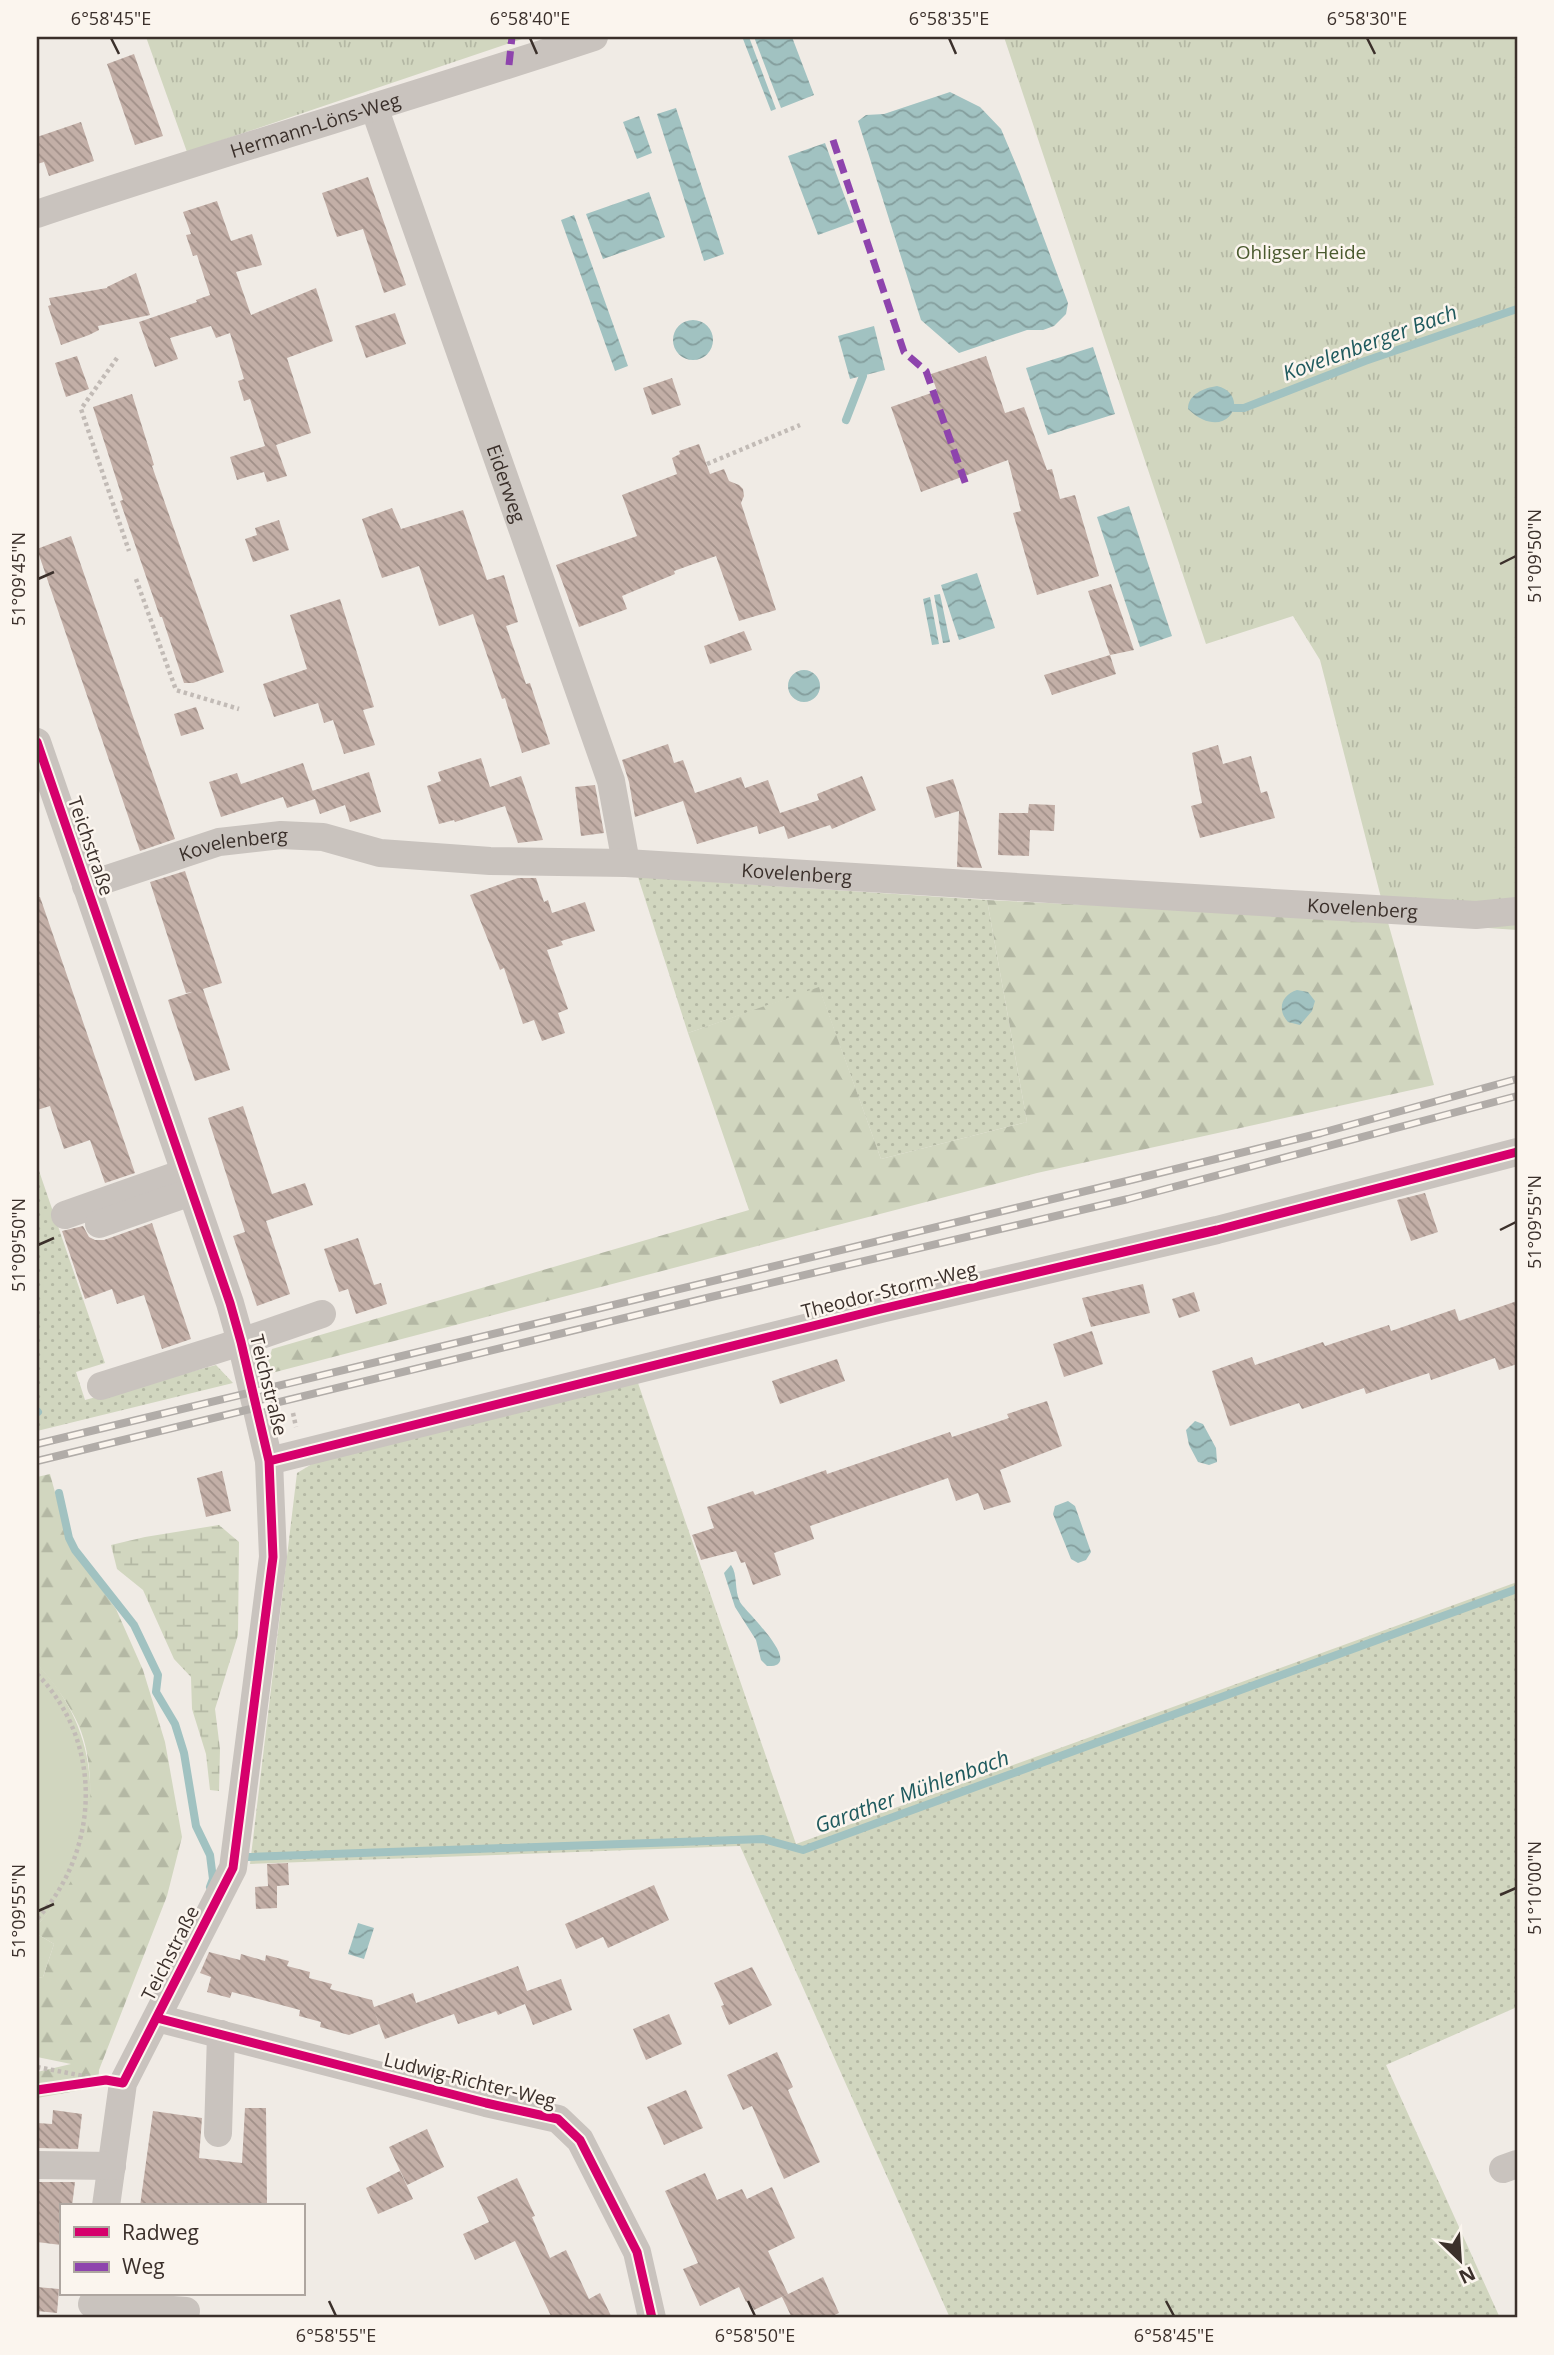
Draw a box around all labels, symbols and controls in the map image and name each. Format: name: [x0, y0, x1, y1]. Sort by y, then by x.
text: 6°58'45"E: [71, 6, 151, 30]
text: 6°58'40"E: [490, 6, 570, 30]
text: 6°58'35"E: [909, 6, 989, 30]
text: 6°58'30"E: [1327, 6, 1407, 30]
street label: Hermann-Löns-Weg: [227, 87, 403, 164]
park label: Ohligser Heide: [1236, 239, 1366, 265]
water label: Kovelenberger Bach: [1279, 297, 1461, 387]
street label: Eiderweg: [481, 441, 532, 526]
text: 51°09'50"N: [1522, 509, 1546, 603]
text: 51°09'45"N: [6, 532, 30, 626]
street label: Teichstraße: [62, 793, 120, 899]
street label: Kovelenberg: [176, 822, 289, 867]
street label: Kovelenberg: [741, 857, 853, 890]
street label: Kovelenberg: [1307, 892, 1419, 925]
text: 51°09'55"N: [1522, 1175, 1546, 1269]
text: 51°09'50"N: [6, 1198, 30, 1292]
street label: Theodor-Storm-Weg: [799, 1256, 979, 1324]
street label: Teichstraße: [244, 1332, 294, 1438]
water label: Garather Mühlenbach: [811, 1743, 1013, 1839]
text: 51°10'00"N: [1522, 1841, 1546, 1935]
text: 51°09'55"N: [6, 1864, 30, 1958]
street label: Teichstraße: [135, 1901, 205, 2005]
street label: Ludwig-Richter-Weg: [381, 2046, 559, 2114]
legend: [60, 2204, 304, 2296]
text: Radweg: [122, 2218, 199, 2246]
north arrow: [1424, 2226, 1494, 2296]
text: Weg: [122, 2252, 165, 2280]
text: N: [1455, 2260, 1480, 2290]
text: 6°58'55"E: [296, 2323, 376, 2347]
text: 6°58'50"E: [715, 2323, 795, 2347]
text: 6°58'45"E: [1134, 2323, 1214, 2347]

